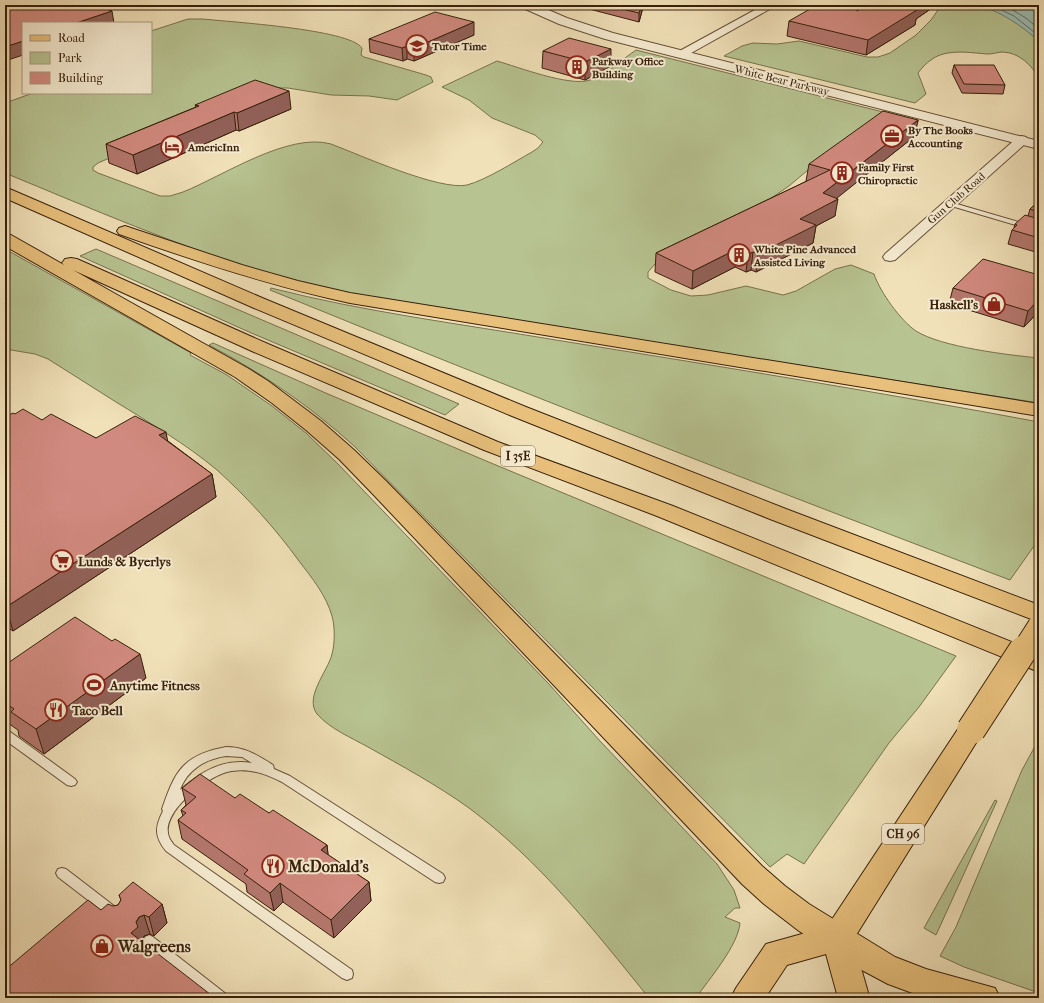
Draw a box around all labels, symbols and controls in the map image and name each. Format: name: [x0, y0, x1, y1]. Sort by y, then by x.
legend: [22, 22, 152, 94]
text: Road: [58, 31, 85, 45]
school or university icon: Tutor Time: [404, 33, 430, 59]
place label: Tutor Time: [431, 40, 487, 53]
text: Park: [58, 51, 83, 65]
building icon: Parkway Office Building: [564, 54, 590, 80]
place label: Parkway Office Building: [592, 55, 664, 81]
street label: White Bear Parkway: [732, 62, 832, 99]
text: Building: [58, 71, 103, 85]
office icon: By The Books Accounting: [879, 123, 905, 149]
place label: By The Books Accounting: [907, 124, 973, 150]
hotel icon: AmericInn: [159, 134, 185, 160]
place label: AmericInn: [187, 141, 240, 154]
building icon: Family First Chiropractic: [829, 160, 855, 186]
place label: Family First Chiropractic: [857, 161, 918, 187]
street label: Gun Club Road: [925, 169, 988, 227]
building icon: White Pine Advanced Assisted Living: [726, 242, 752, 268]
place label: White Pine Advanced Assisted Living: [753, 243, 857, 269]
shop icon: Haskell's: [981, 291, 1007, 317]
place label: Haskell's: [929, 297, 978, 312]
road number: I 35E: [501, 446, 535, 466]
supermarket icon: Lunds & Byerlys: [49, 548, 75, 574]
place label: Lunds & Byerlys: [78, 554, 171, 570]
sports icon: Anytime Fitness: [81, 672, 107, 698]
place label: Anytime Fitness: [109, 678, 200, 694]
restaurant icon: Taco Bell: [43, 697, 69, 723]
place label: Taco Bell: [71, 703, 123, 718]
road number: CH 96: [882, 824, 924, 844]
restaurant icon: McDonald's: [260, 853, 286, 879]
place label: McDonald's: [287, 857, 369, 876]
shop icon: Walgreens: [89, 933, 115, 959]
place label: Walgreens: [117, 937, 191, 957]

